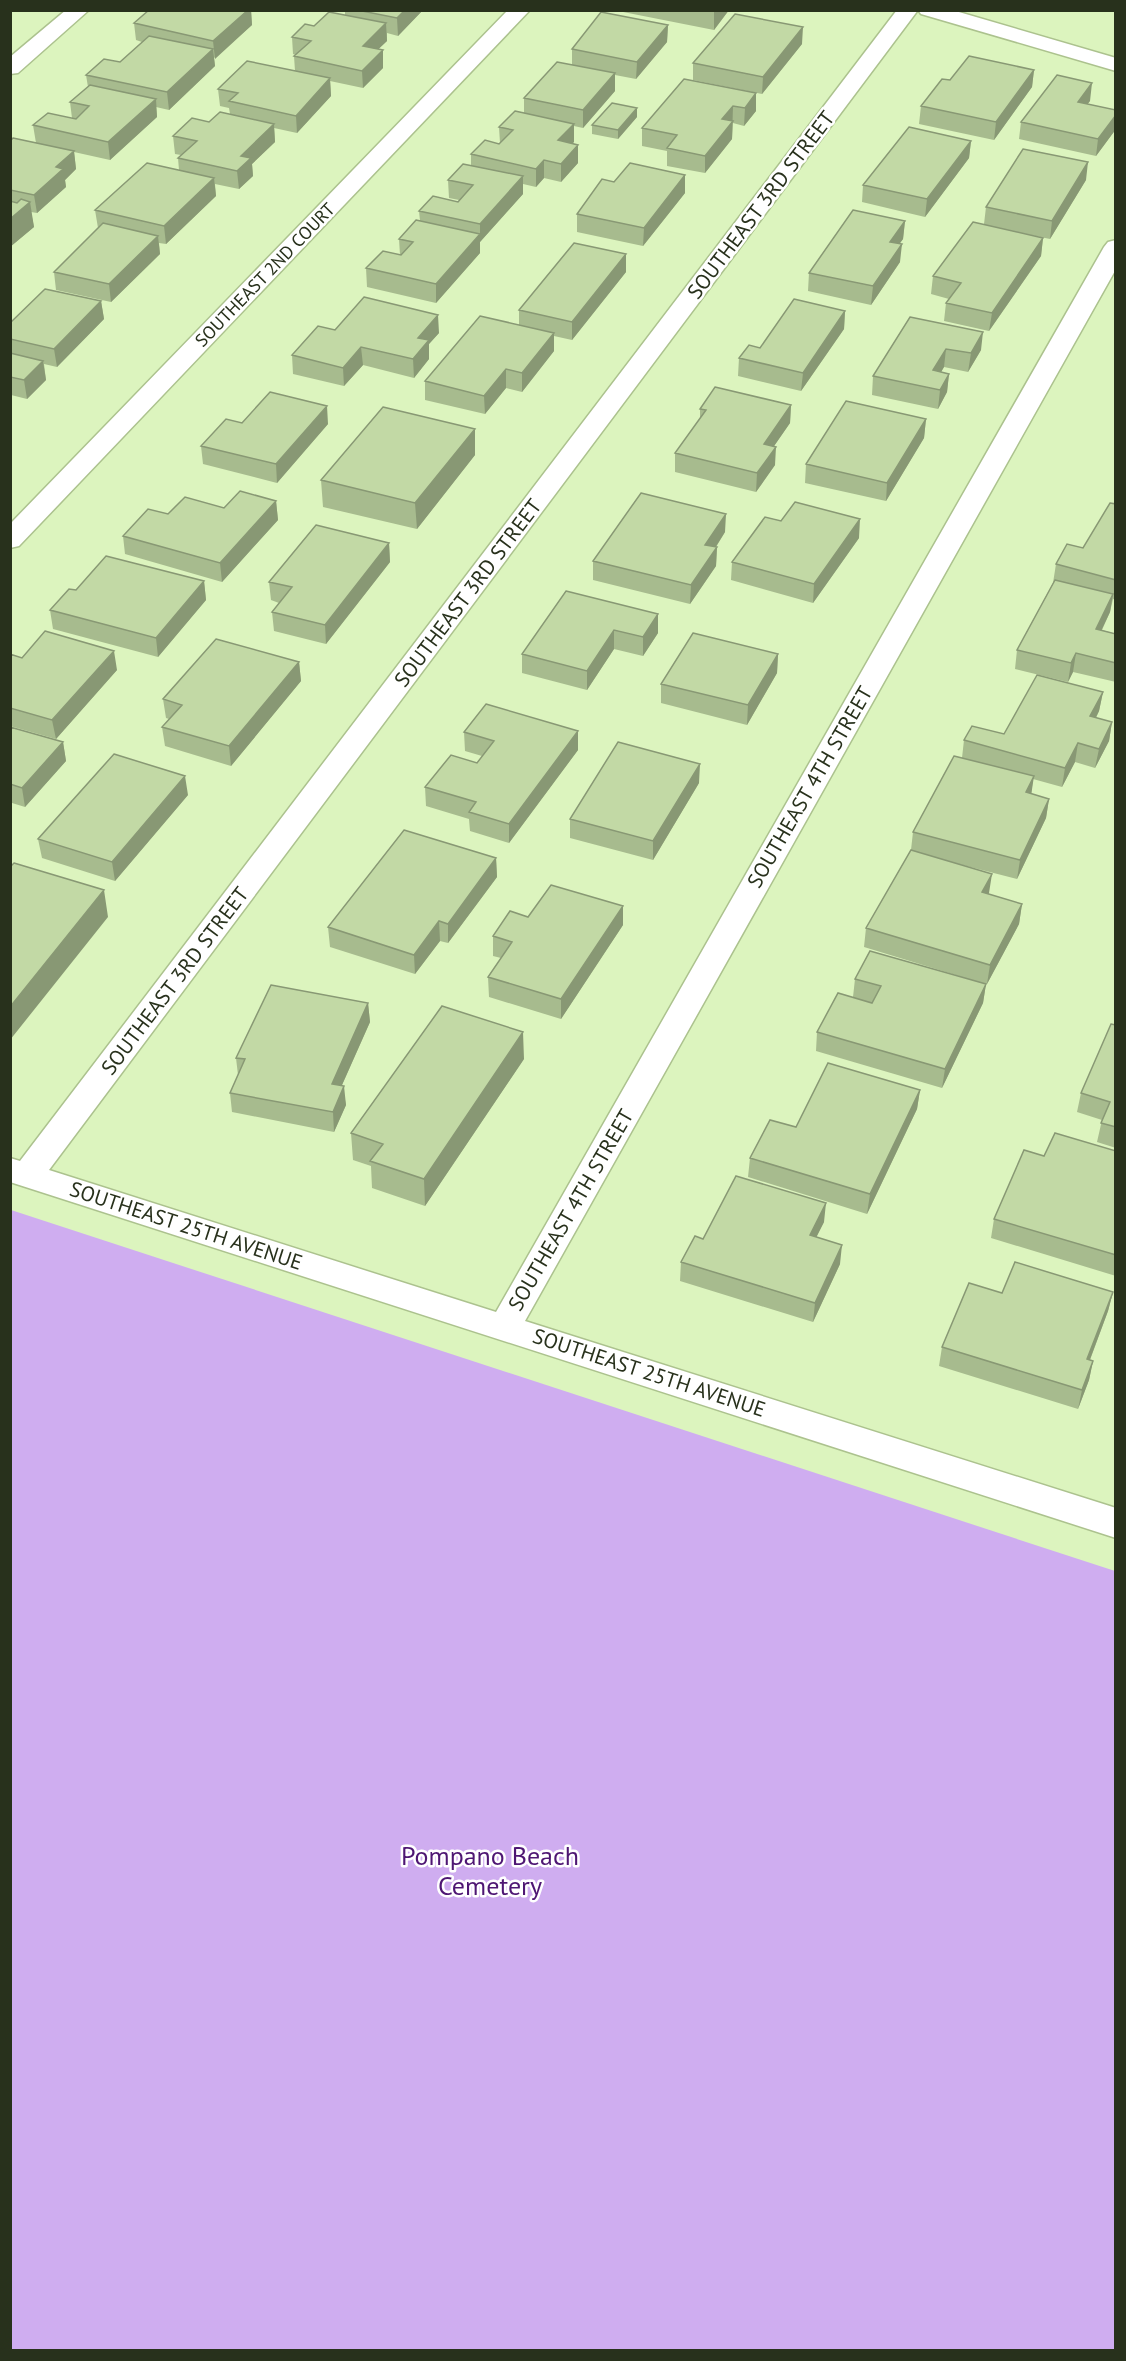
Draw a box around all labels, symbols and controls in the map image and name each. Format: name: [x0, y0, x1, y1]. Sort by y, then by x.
street label: SOUTHEAST 3RD STREET: [681, 105, 840, 304]
street label: SOUTHEAST 2ND COURT: [190, 198, 339, 352]
street label: SOUTHEAST 3RD STREET: [388, 493, 547, 692]
street label: SOUTHEAST 4TH STREET: [741, 681, 879, 892]
street label: SOUTHEAST 3RD STREET: [95, 881, 254, 1080]
street label: SOUTHEAST 4TH STREET: [502, 1104, 640, 1315]
street label: SOUTHEAST 25TH AVENUE: [66, 1175, 306, 1276]
street label: SOUTHEAST 25TH AVENUE: [529, 1322, 769, 1423]
park label: Pompano Beach Cemetery: [401, 1839, 579, 1902]

